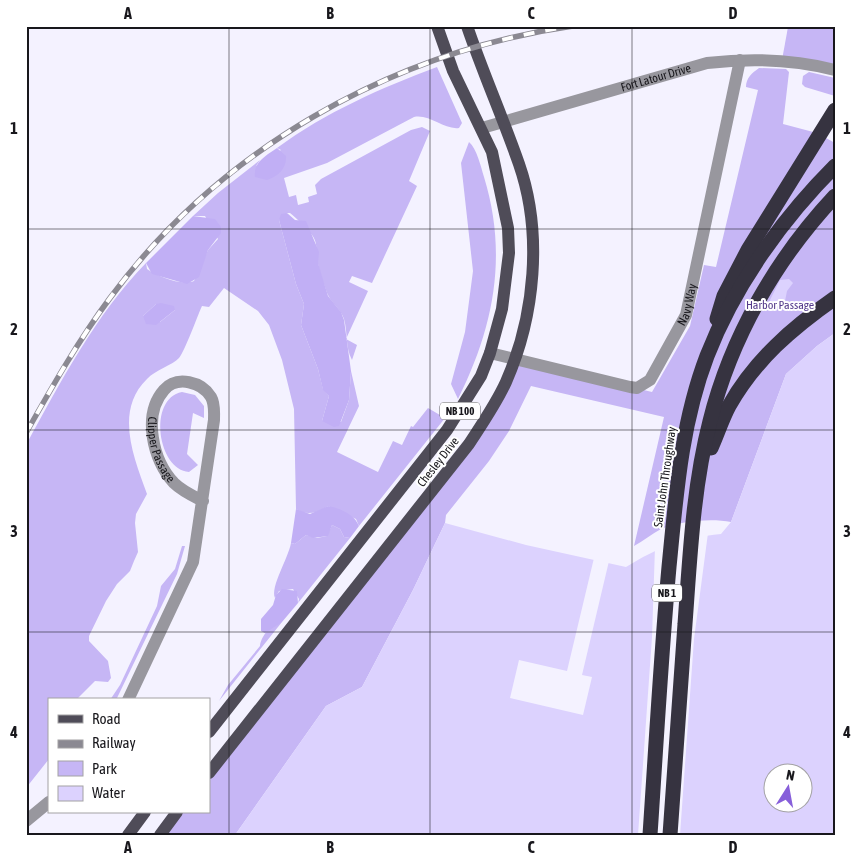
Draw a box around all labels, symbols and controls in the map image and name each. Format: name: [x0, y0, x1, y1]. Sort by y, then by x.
text: A: [123, 4, 132, 22]
text: B: [326, 4, 334, 22]
text: C: [527, 4, 535, 22]
text: D: [729, 4, 738, 22]
street label: Fort Latour Drive: [619, 61, 693, 95]
text: 1: [10, 119, 18, 137]
text: 1: [843, 119, 851, 137]
street label: Navy Way: [674, 282, 699, 328]
park label: Harbor Passage: [746, 298, 814, 312]
text: 2: [10, 320, 18, 338]
text: 2: [843, 320, 851, 338]
road number: NB 100: [440, 402, 480, 420]
street label: Clipper Passage: [145, 416, 178, 485]
street label: Saint John Throughway: [651, 426, 679, 528]
street label: Chesley Drive: [414, 434, 462, 490]
text: 3: [10, 522, 18, 540]
text: 3: [843, 522, 851, 540]
road number: NB 1: [652, 584, 682, 602]
legend: [48, 698, 210, 814]
text: Road: [92, 710, 121, 727]
text: 4: [9, 723, 18, 741]
text: 4: [842, 723, 851, 741]
text: Railway: [92, 734, 136, 751]
text: Park: [92, 760, 117, 777]
north arrow: [764, 764, 814, 814]
text: N: [785, 767, 796, 784]
text: Water: [92, 784, 125, 801]
text: A: [123, 838, 132, 856]
text: B: [326, 838, 334, 856]
text: C: [527, 838, 535, 856]
text: D: [729, 838, 738, 856]

